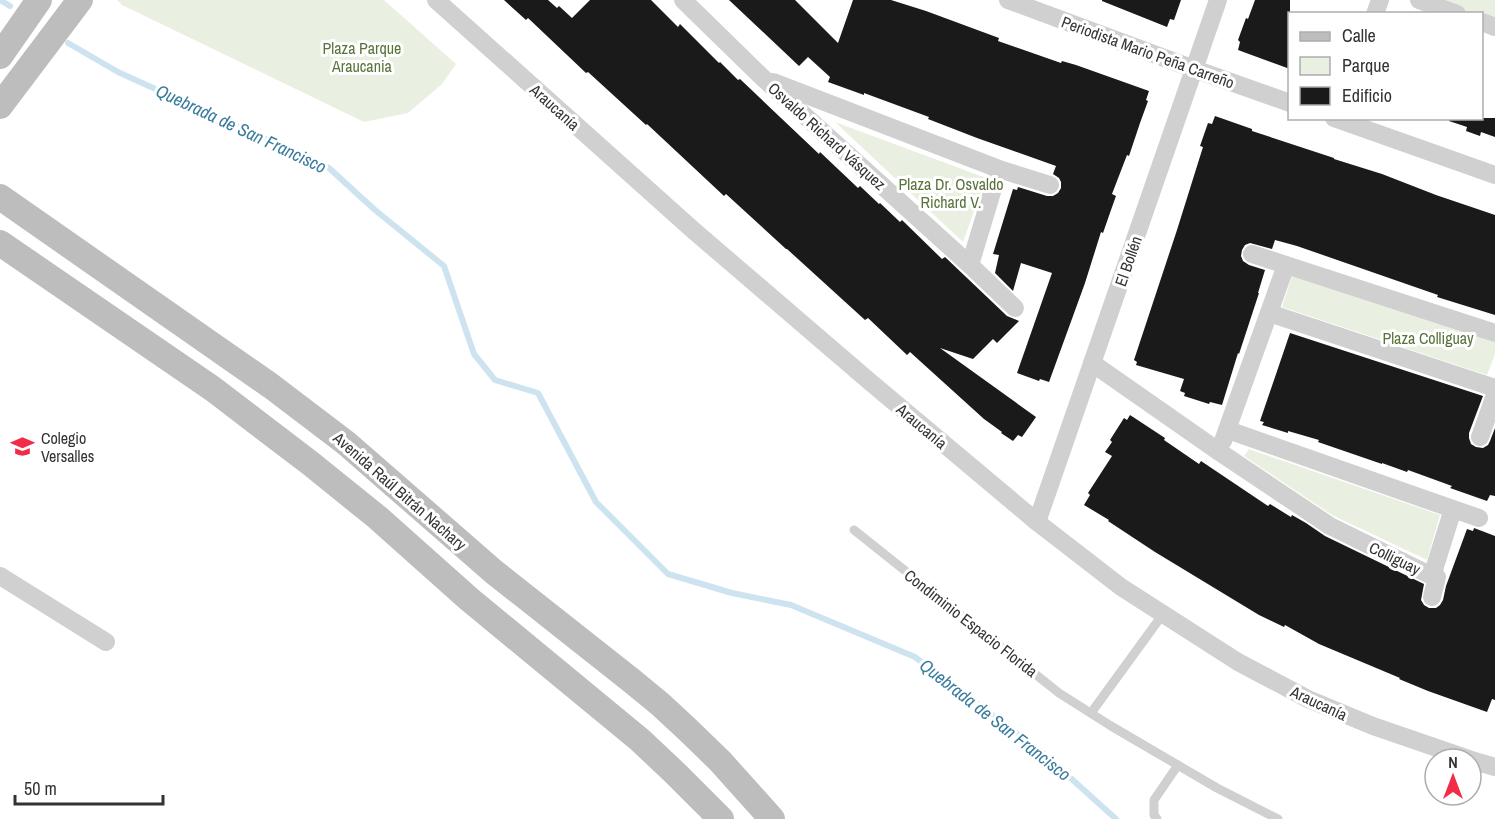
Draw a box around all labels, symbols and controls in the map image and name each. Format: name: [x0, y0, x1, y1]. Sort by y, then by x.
street label: Periodista Mario Peña Carreño: [1059, 10, 1237, 94]
legend: [1288, 12, 1483, 120]
text: Calle: [1342, 23, 1376, 48]
park label: Plaza Parque Araucania: [323, 37, 401, 77]
text: Parque: [1342, 53, 1390, 78]
street label: Osvaldo Richard Vásquez: [763, 77, 891, 195]
water label: Quebrada de San Francisco: [152, 78, 331, 179]
street label: Araucanía: [525, 78, 585, 136]
text: Edificio: [1342, 83, 1392, 108]
park label: Plaza Dr. Osvaldo Richard V.: [898, 173, 1004, 213]
street label: El Bollén: [1109, 233, 1147, 289]
park label: Plaza Colliguay: [1382, 327, 1474, 349]
street label: Araucanía: [891, 398, 953, 454]
street label: Avenida Raúl Bitrán Nachary: [328, 426, 472, 555]
place label: Colegio Versalles: [41, 427, 94, 467]
school or university icon: Colegio Versalles: [10, 434, 36, 460]
street label: Colliguay: [1366, 536, 1425, 580]
street label: Condiminio Espacio Florida: [900, 564, 1043, 682]
water label: Quebrada de San Francisco: [915, 653, 1076, 787]
street label: Araucanía: [1286, 680, 1351, 726]
north arrow: [1423, 747, 1483, 807]
text: N: [1448, 751, 1458, 773]
scale bar: [15, 768, 164, 806]
text: 50 m: [24, 776, 57, 801]

